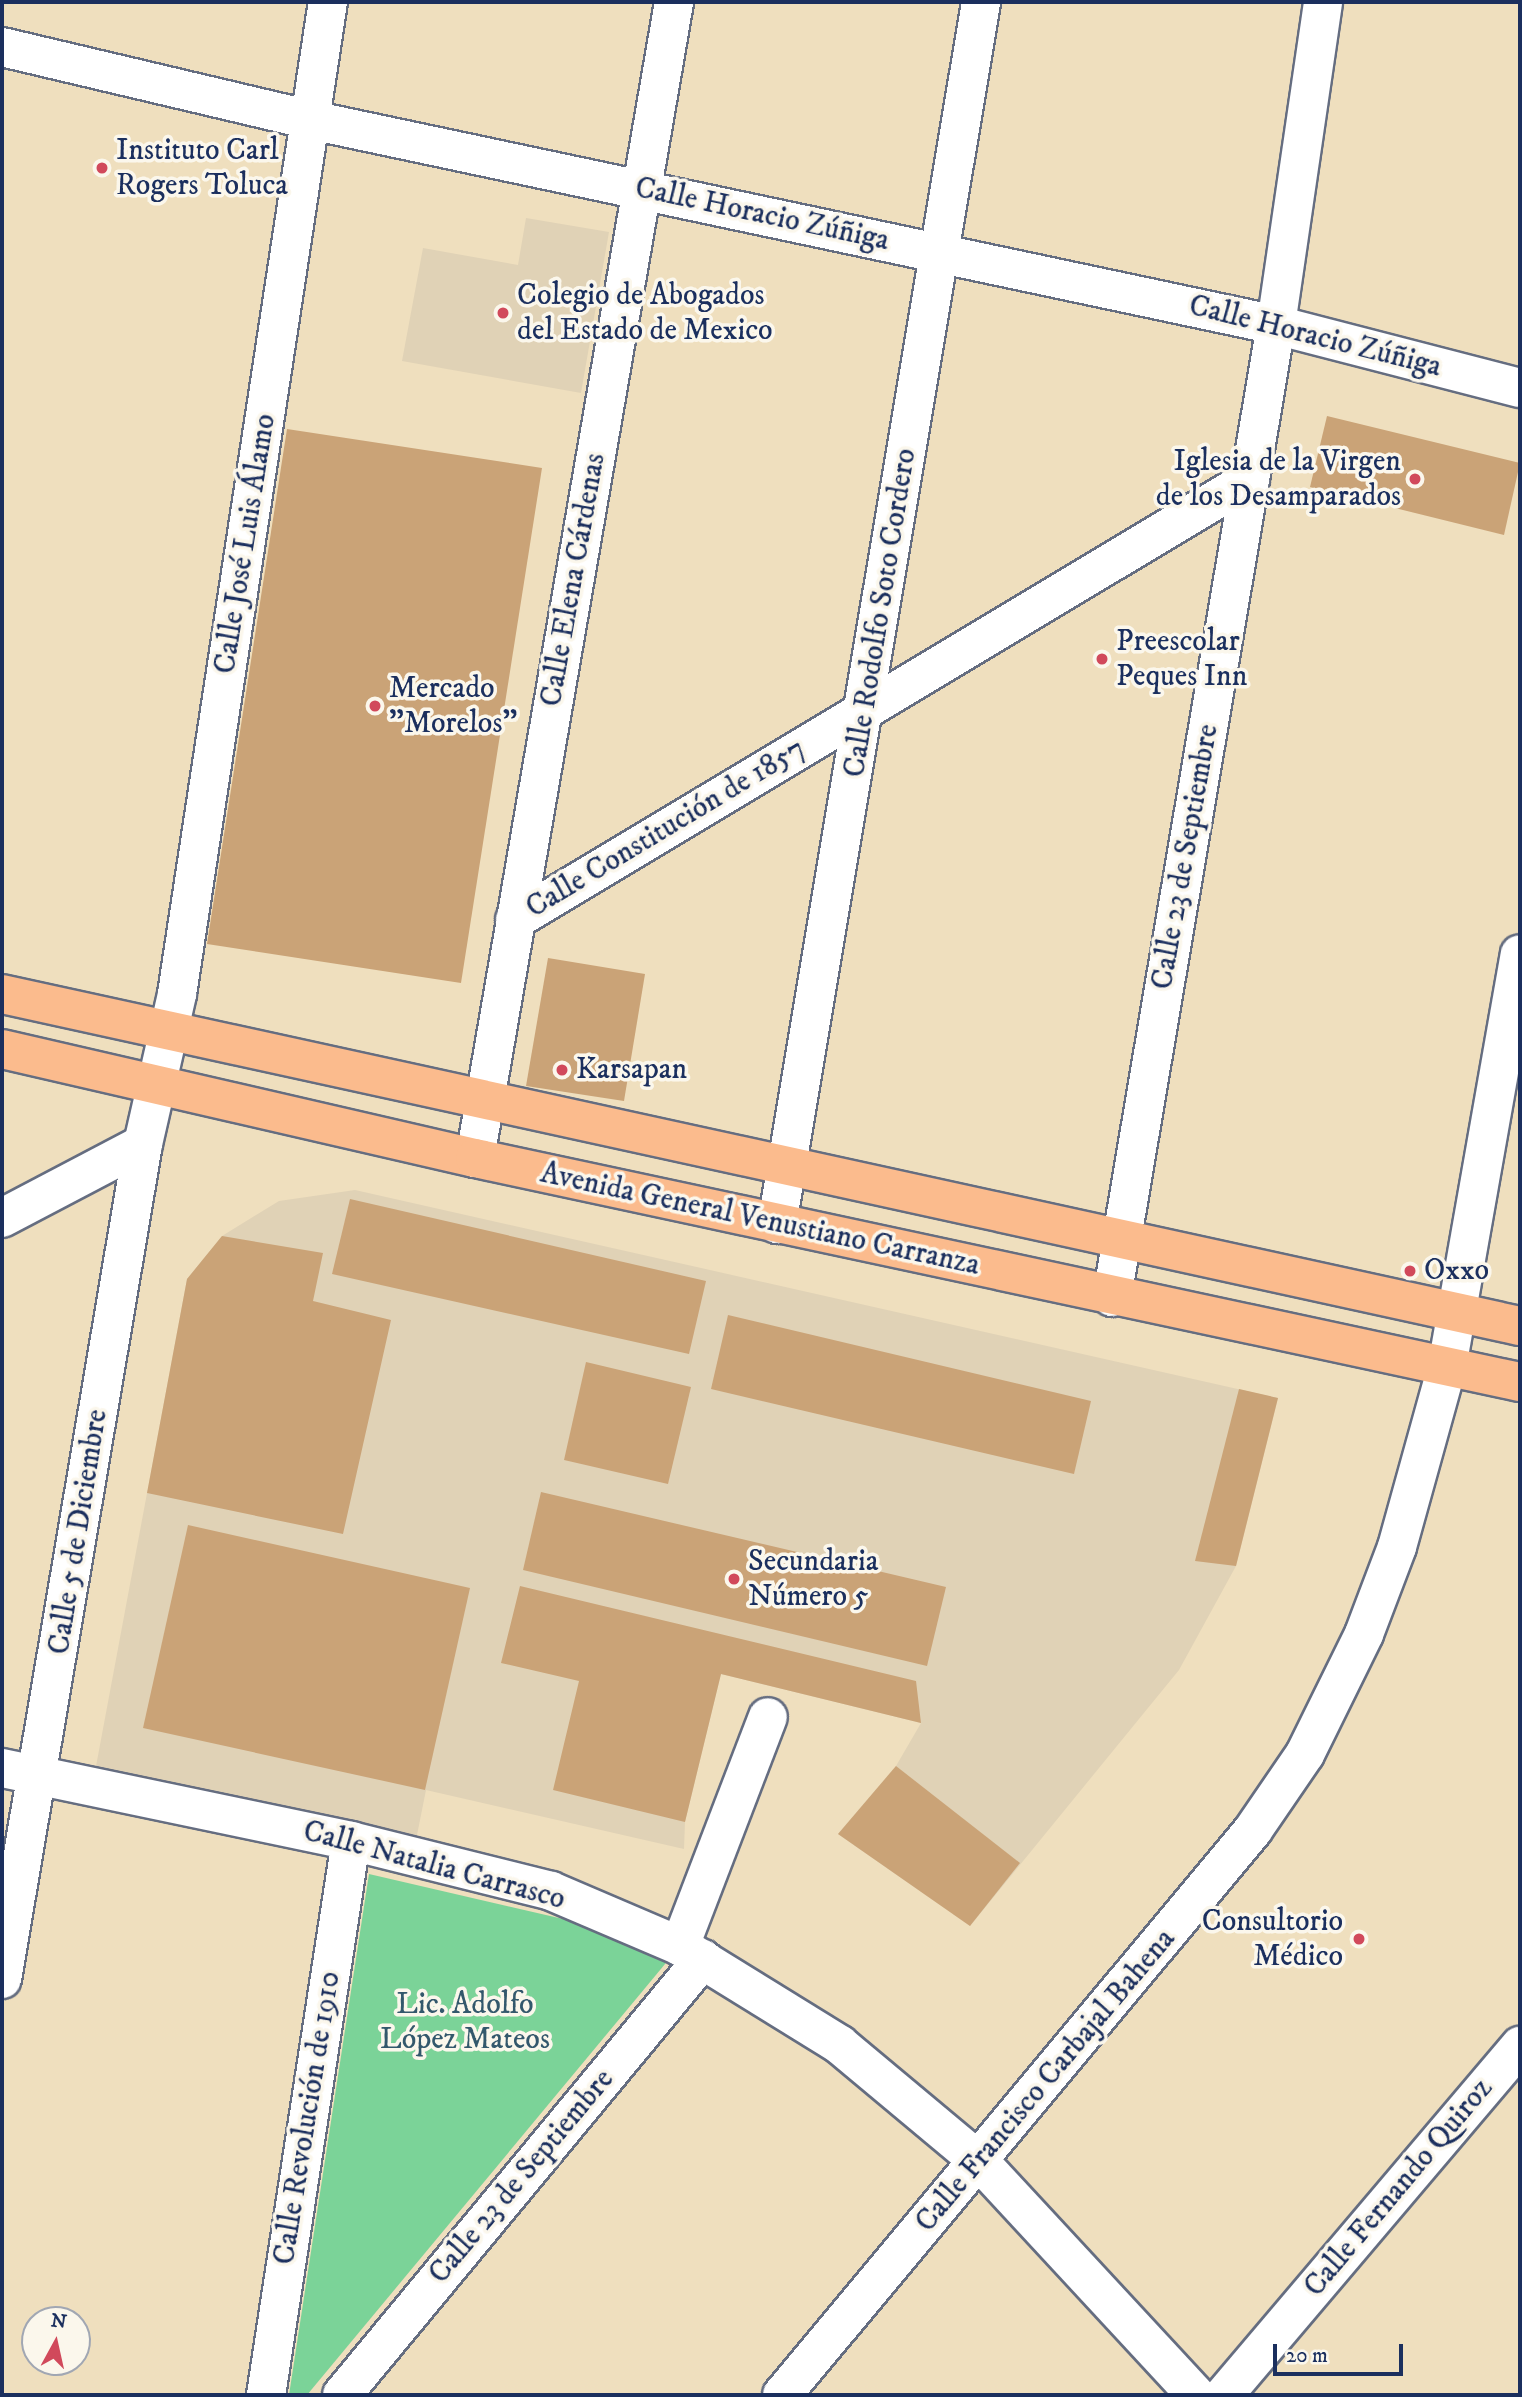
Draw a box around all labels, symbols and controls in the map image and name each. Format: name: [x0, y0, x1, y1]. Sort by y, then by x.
place label: Instituto Carl Rogers Toluca: [116, 133, 288, 204]
marker: Instituto Carl Rogers Toluca: [94, 160, 110, 176]
street label: Calle Horacio Zúñiga: [632, 170, 892, 260]
place label: Colegio de Abogados del Estado de Mexico: [517, 278, 773, 348]
street label: Calle Horacio Zúñiga: [1185, 288, 1445, 386]
marker: Colegio de Abogados del Estado de Mexico: [495, 305, 511, 321]
street label: Calle José Luis Álamo: [208, 412, 284, 676]
place label: Iglesia de la Virgen de los Desamparados: [1156, 444, 1401, 514]
street label: Calle Rodolfo Soto Cordero: [837, 446, 925, 780]
street label: Calle Elena Cárdenas: [534, 451, 614, 709]
marker: Iglesia de la Virgen de los Desamparados: [1407, 471, 1423, 487]
place label: Preescolar Peques Inn: [1116, 624, 1247, 694]
marker: Preescolar Peques Inn: [1094, 651, 1110, 667]
place label: Mercado "Morelos": [389, 671, 517, 742]
marker: Mercado "Morelos": [367, 698, 383, 714]
street label: Calle 23 de Septiembre: [1145, 722, 1227, 992]
street label: Calle Constitución de 1857: [520, 731, 812, 927]
place label: Karsapan: [576, 1052, 687, 1088]
marker: Karsapan: [554, 1062, 570, 1078]
street label: Avenida General Venustiano Carranza: [537, 1156, 983, 1284]
place label: Oxxo: [1424, 1253, 1489, 1289]
marker: Oxxo: [1402, 1263, 1418, 1279]
street label: Calle 5 de Diciembre: [42, 1407, 116, 1657]
place label: Secundaria Número 5: [748, 1544, 879, 1614]
marker: Secundaria Número 5: [726, 1571, 742, 1587]
street label: Calle Natalia Carrasco: [299, 1814, 569, 1918]
place label: Consultorio Médico: [1202, 1904, 1343, 1974]
street label: Calle Francisco Carbajal Bahena: [909, 1922, 1183, 2240]
marker: Consultorio Médico: [1349, 1929, 1369, 1949]
street label: Calle Revolución de 1910: [267, 1969, 349, 2267]
park label: Lic. Adolfo López Mateos: [380, 1987, 550, 2058]
street label: Calle 23 de Septiembre: [422, 2063, 622, 2291]
street label: Calle Fernando Quiroz: [1297, 2072, 1501, 2304]
north arrow: [21, 2306, 91, 2376]
text: N: [49, 2309, 68, 2334]
scale bar: [1277, 2330, 1406, 2374]
text: 20 m: [1286, 2343, 1328, 2369]

